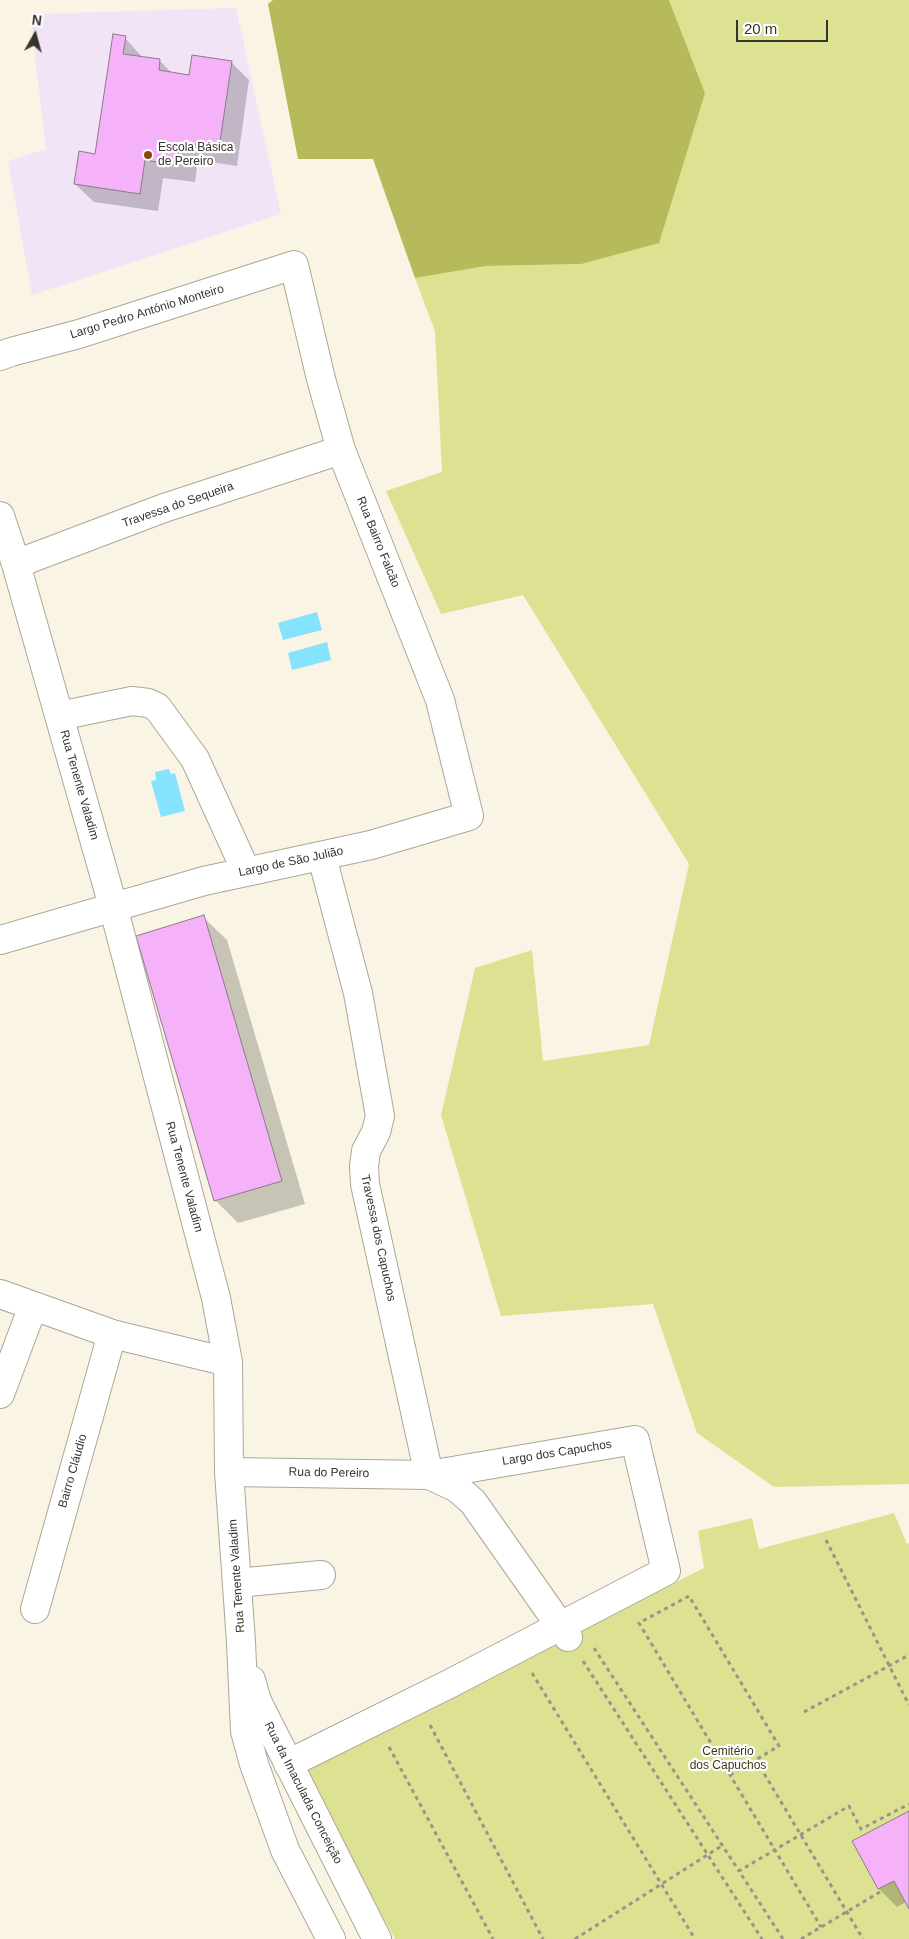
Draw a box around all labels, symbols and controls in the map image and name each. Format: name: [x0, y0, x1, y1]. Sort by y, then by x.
north arrow: [10, 10, 60, 60]
scale bar: [739, 10, 832, 42]
text: N: [31, 12, 43, 29]
text: 20 m: [744, 20, 777, 37]
place label: Escola Básica de Pereiro: [158, 141, 233, 169]
marker: Escola Básica de Pereiro: [142, 149, 154, 161]
street label: Largo Pedro António Monteiro: [68, 282, 226, 342]
street label: Travessa do Sequeira: [120, 479, 236, 531]
street label: Rua Bairro Falcão: [353, 494, 403, 590]
street label: Rua Tenente Valadim: [56, 728, 102, 842]
street label: Largo de São Julião: [237, 844, 345, 880]
street label: Rua Tenente Valadim: [162, 1120, 206, 1234]
street label: Travessa dos Capuchos: [358, 1173, 398, 1303]
street label: Bairro Cláudio: [56, 1432, 90, 1510]
street label: Largo dos Capuchos: [501, 1437, 613, 1469]
street label: Rua do Pereiro: [289, 1465, 369, 1481]
street label: Rua Tenente Valadim: [226, 1519, 248, 1633]
street label: Rua da Imaculada Conceição: [261, 1720, 345, 1866]
park label: Cemitério dos Capuchos: [690, 1745, 766, 1773]

